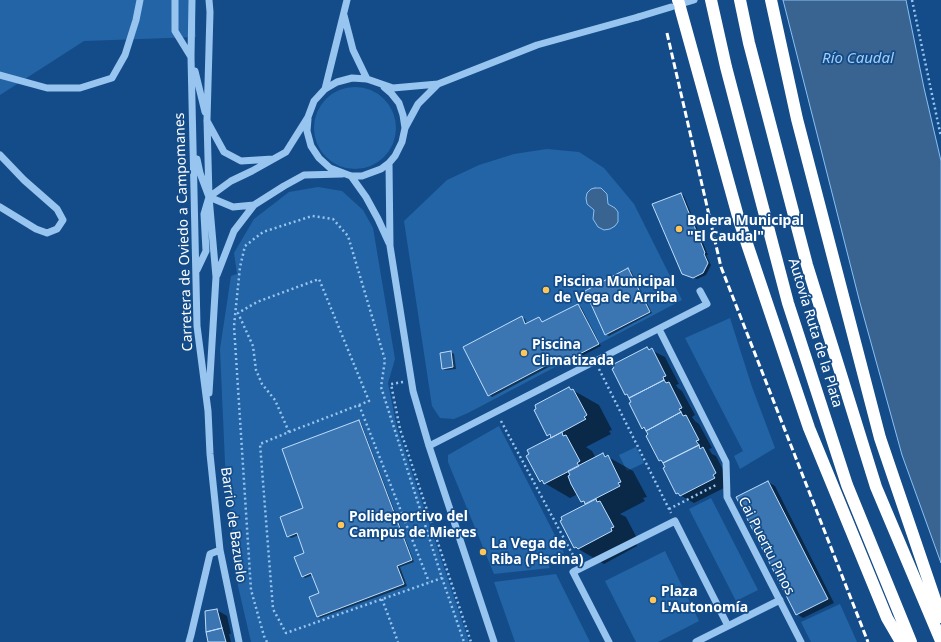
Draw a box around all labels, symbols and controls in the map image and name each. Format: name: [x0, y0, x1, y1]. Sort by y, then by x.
water label: Río Caudal: [822, 50, 894, 68]
street label: Carretera de Oviedo a Campomanes: [171, 112, 197, 352]
place label: Bolera Municipal "El Caudal": [687, 213, 804, 246]
marker: Bolera Municipal "El Caudal": [674, 224, 684, 234]
street label: Autovía Ruta de la Plata: [784, 256, 846, 410]
place label: Piscina Municipal de Vega de Arriba: [554, 274, 677, 306]
marker: Piscina Municipal de Vega de Arriba: [541, 285, 551, 295]
place label: Piscina Climatizada: [532, 337, 614, 370]
marker: Piscina Climatizada: [519, 348, 529, 358]
street label: Barrio de Bazuelo: [217, 466, 249, 584]
street label: Cai Puertu Pinos: [734, 494, 798, 598]
place label: Polideportivo del Campus de Mieres: [349, 509, 477, 542]
marker: Polideportivo del Campus de Mieres: [336, 520, 346, 530]
place label: La Vega de Riba (Piscina): [491, 536, 584, 568]
marker: La Vega de Riba (Piscina): [478, 547, 488, 557]
place label: Plaza L'Autonomía: [661, 584, 748, 616]
marker: Plaza L'Autonomía: [648, 595, 658, 605]

